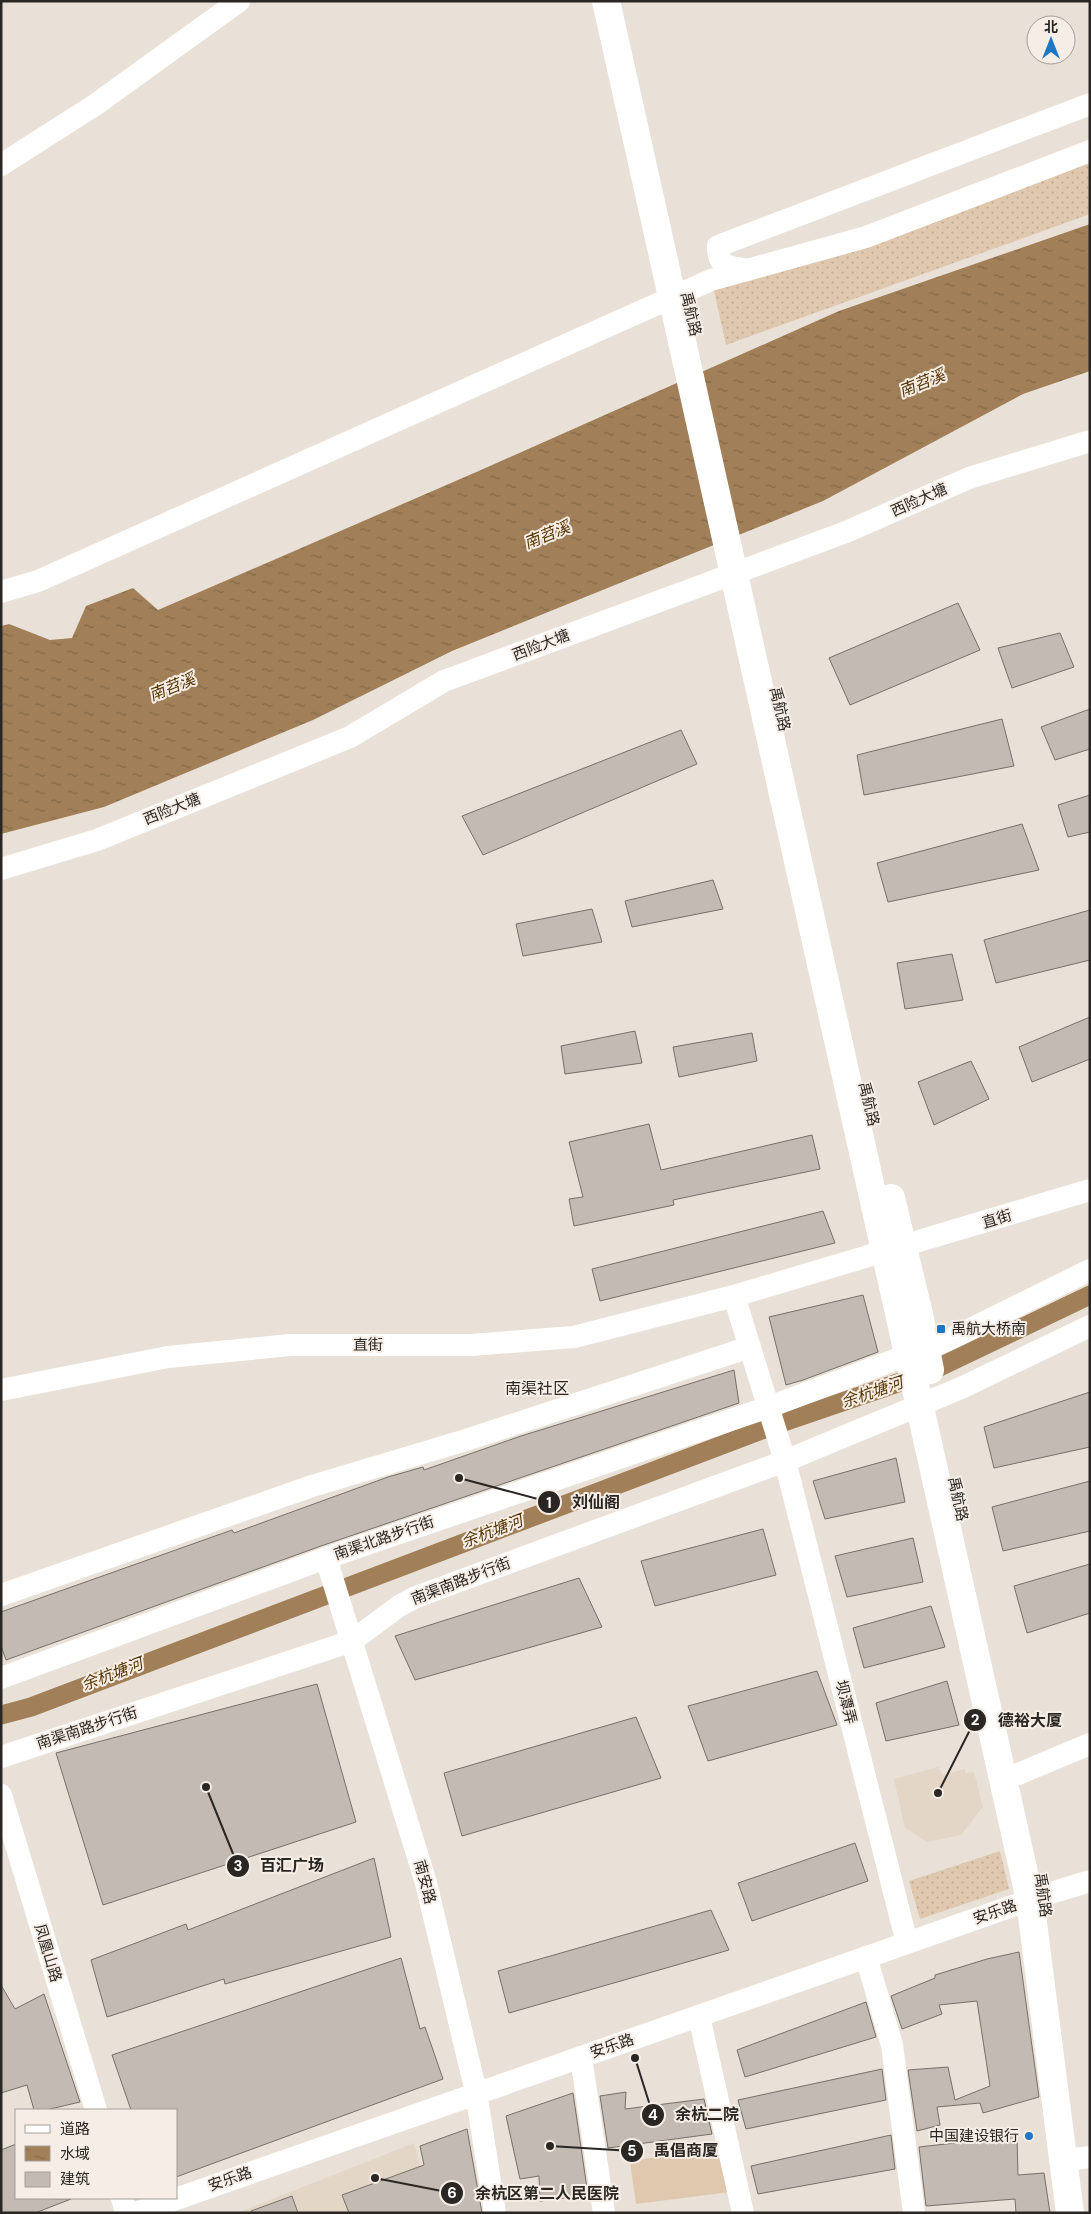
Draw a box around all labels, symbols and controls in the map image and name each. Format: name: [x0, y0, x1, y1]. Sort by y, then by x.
north arrow: [1026, 15, 1076, 65]
text: 北: [1044, 18, 1058, 36]
street label: 禹航路: [676, 290, 706, 338]
water label: 南苕溪: [896, 364, 950, 402]
street label: 西险大塘: [888, 479, 950, 521]
water label: 南苕溪: [521, 516, 575, 554]
street label: 西险大塘: [509, 625, 573, 665]
water label: 南苕溪: [146, 668, 200, 706]
street label: 禹航路: [765, 685, 795, 733]
street label: 西险大塘: [140, 788, 204, 830]
street label: 禹航路: [854, 1080, 884, 1128]
street label: 直街: [980, 1205, 1014, 1233]
place label: 禹航大桥南: [951, 1319, 1026, 1339]
marker: 禹航大桥南: [935, 1323, 947, 1335]
street label: 直街: [353, 1335, 383, 1355]
water label: 余杭塘河: [838, 1371, 909, 1412]
district label: 南渠社区: [505, 1378, 569, 1399]
street label: 禹航路: [944, 1475, 972, 1523]
callout: 刘仙阁: [537, 1487, 630, 1518]
text: 刘仙阁: [572, 1492, 620, 1513]
text: 1: [546, 1493, 552, 1513]
water label: 余杭塘河: [458, 1509, 528, 1552]
street label: 南渠北路步行街: [331, 1511, 437, 1565]
street label: 南渠南路步行街: [408, 1553, 514, 1609]
water label: 余杭塘河: [78, 1652, 148, 1695]
street label: 坝潭弄: [831, 1678, 861, 1726]
street label: 南渠南路步行街: [34, 1702, 140, 1754]
callout: 德裕大厦: [963, 1705, 1072, 1736]
text: 2: [971, 1710, 980, 1730]
text: 德裕大厦: [998, 1710, 1062, 1731]
callout: 百汇广场: [225, 1850, 334, 1881]
text: 百汇广场: [260, 1855, 324, 1876]
text: 3: [233, 1856, 243, 1876]
street label: 南安路: [410, 1858, 440, 1906]
street label: 禹航路: [1030, 1871, 1056, 1919]
street label: 安乐路: [970, 1895, 1020, 1929]
street label: 凤凰山路: [30, 1921, 66, 1985]
street label: 安乐路: [587, 2029, 637, 2063]
callout: 余杭二院: [640, 2099, 749, 2130]
text: 余杭二院: [675, 2104, 739, 2125]
text: 4: [648, 2105, 658, 2125]
legend: [15, 2109, 178, 2199]
text: 道路: [60, 2119, 90, 2139]
place label: 中国建设银行: [929, 2126, 1019, 2146]
marker: 中国建设银行: [1023, 2130, 1035, 2142]
callout: 禹倡商厦: [619, 2135, 728, 2166]
text: 禹倡商厦: [654, 2140, 718, 2161]
text: 5: [627, 2141, 637, 2161]
text: 水域: [60, 2144, 90, 2164]
street label: 安乐路: [205, 2162, 255, 2196]
text: 建筑: [60, 2169, 90, 2189]
callout: 余杭区第二人民医院: [440, 2178, 629, 2209]
text: 6: [447, 2183, 457, 2203]
text: 余杭区第二人民医院: [475, 2183, 619, 2204]

